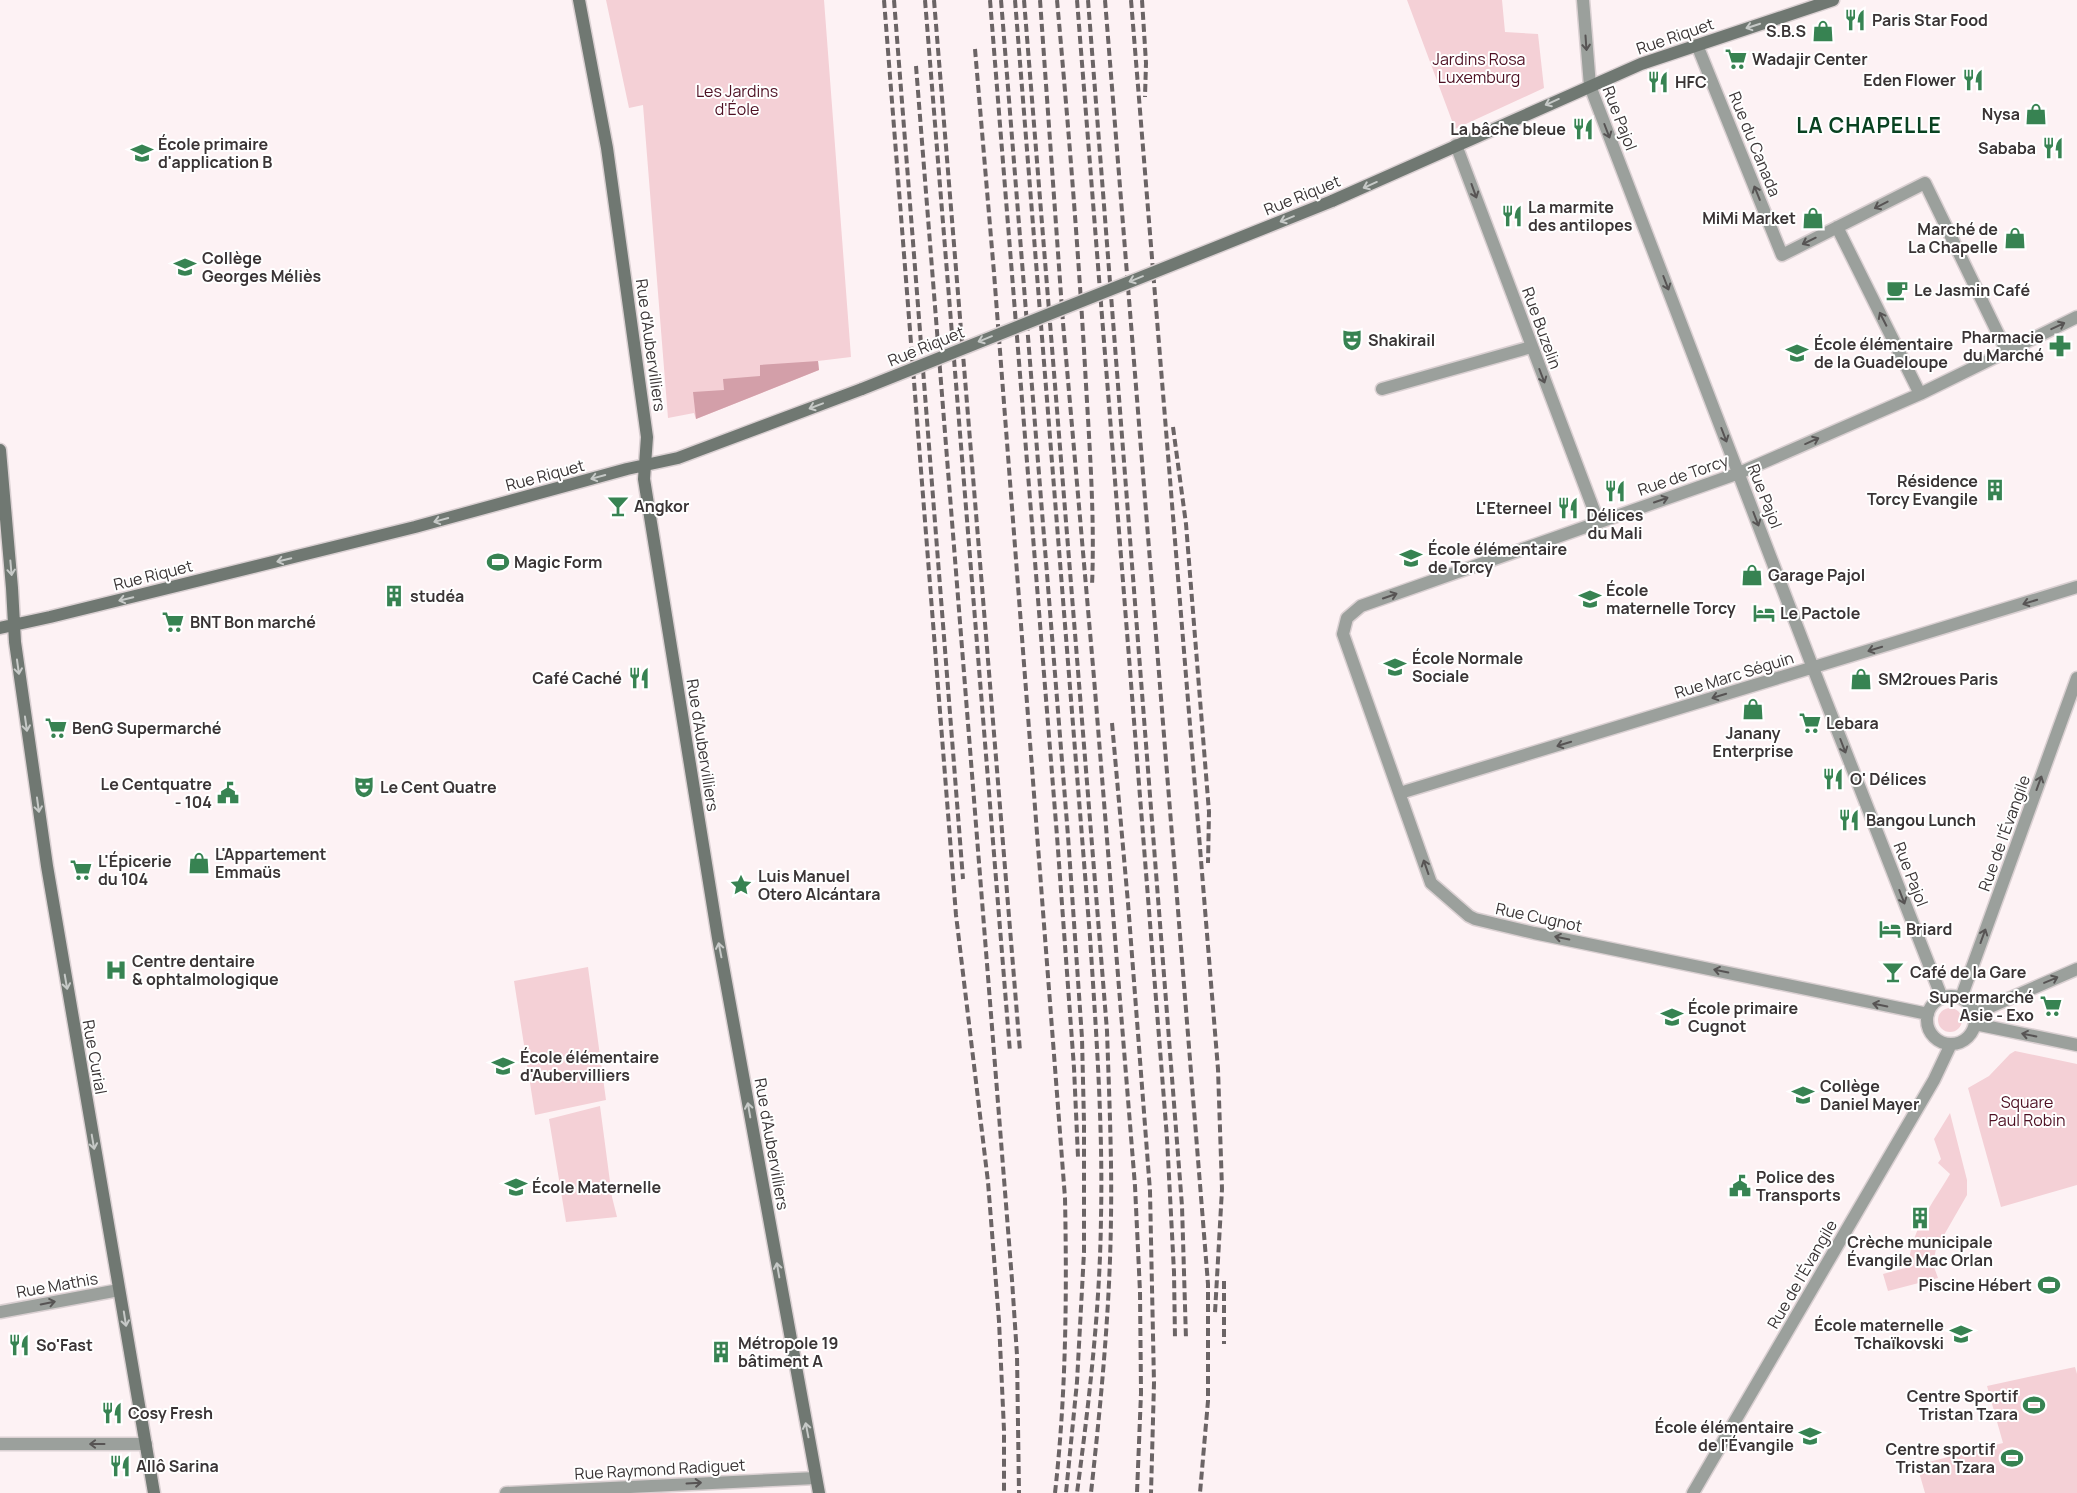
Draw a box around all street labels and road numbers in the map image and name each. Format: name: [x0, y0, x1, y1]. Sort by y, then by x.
street label: Rue Riquet: [1633, 12, 1717, 60]
street label: Rue Pajol: [1598, 83, 1642, 153]
street label: Rue du Canada: [1724, 88, 1786, 200]
street label: Rue Riquet: [1260, 170, 1344, 220]
street label: Rue d'Aubervilliers: [631, 277, 671, 413]
street label: Rue Buzelin: [1517, 284, 1567, 372]
street label: Rue Riquet: [884, 321, 968, 371]
street label: Rue de Torcy: [1635, 449, 1732, 501]
street label: Rue Riquet: [503, 454, 587, 496]
street label: Rue Pajol: [1743, 461, 1787, 531]
street label: Rue Riquet: [111, 555, 195, 595]
street label: Rue Marc Séguin: [1672, 646, 1796, 704]
street label: Rue d'Aubervilliers: [682, 677, 724, 813]
street label: Rue de l'Évangile: [1973, 772, 2035, 894]
street label: Rue Pajol: [1889, 839, 1933, 909]
street label: Rue Cugnot: [1494, 897, 1584, 937]
street label: Rue Curial: [78, 1018, 112, 1096]
street label: Rue d'Aubervilliers: [750, 1076, 794, 1212]
street label: Rue de l'Évangile: [1762, 1216, 1842, 1332]
street label: Rue Mathis: [14, 1267, 100, 1303]
street label: Rue Raymond Radiguet: [574, 1454, 746, 1484]

